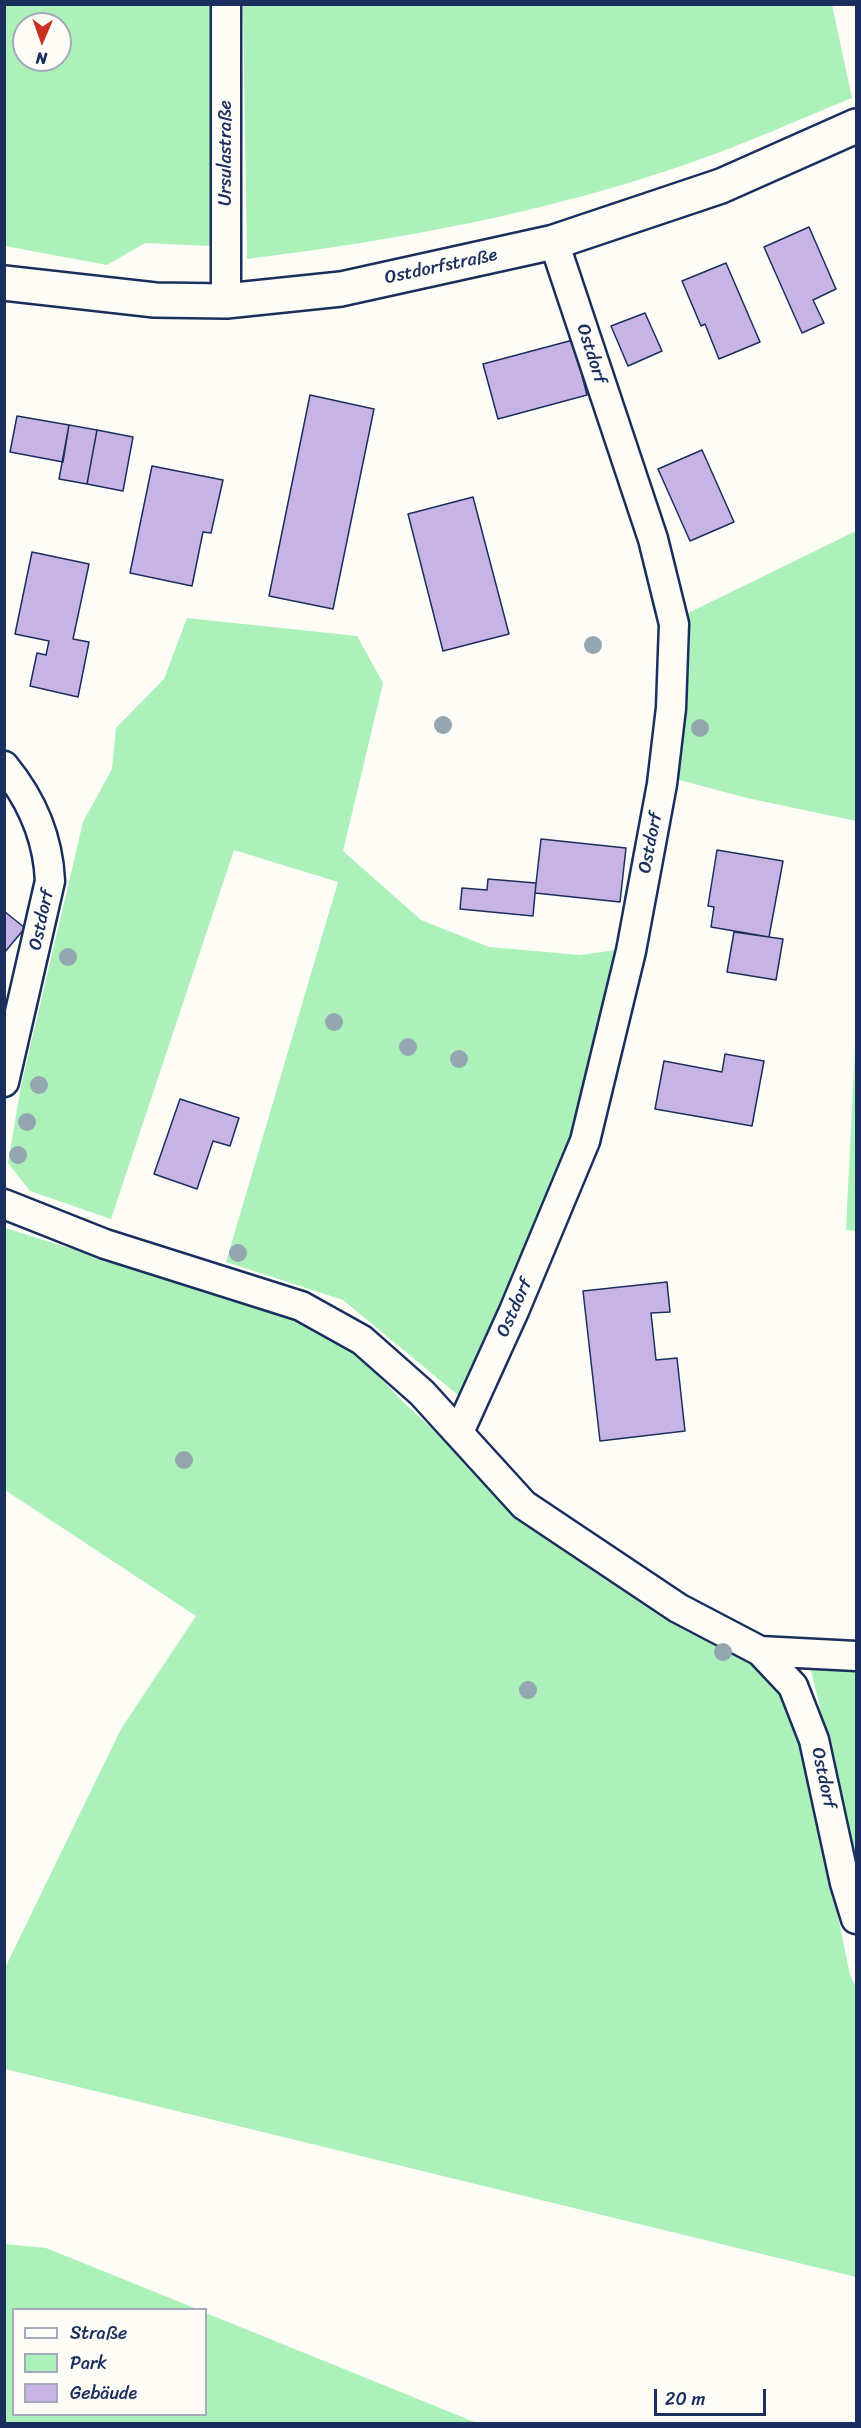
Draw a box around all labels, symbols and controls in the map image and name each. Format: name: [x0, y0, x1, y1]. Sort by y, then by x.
north arrow: [12, 12, 72, 72]
text: N: [35, 44, 47, 73]
street label: Ursulastraße: [215, 100, 237, 206]
street label: Ostdorfstraße: [383, 245, 499, 289]
street label: Ostdorf: [571, 321, 611, 387]
street label: Ostdorf: [635, 811, 667, 875]
street label: Ostdorf: [25, 888, 59, 952]
street label: Ostdorf: [493, 1275, 537, 1341]
street label: Ostdorf: [806, 1746, 840, 1810]
legend: [12, 2308, 207, 2416]
text: Straße: [70, 2317, 127, 2349]
text: Park: [70, 2347, 107, 2379]
text: Gebäude: [70, 2377, 137, 2409]
scale bar: [657, 2377, 770, 2415]
text: 20 m: [665, 2383, 705, 2415]

